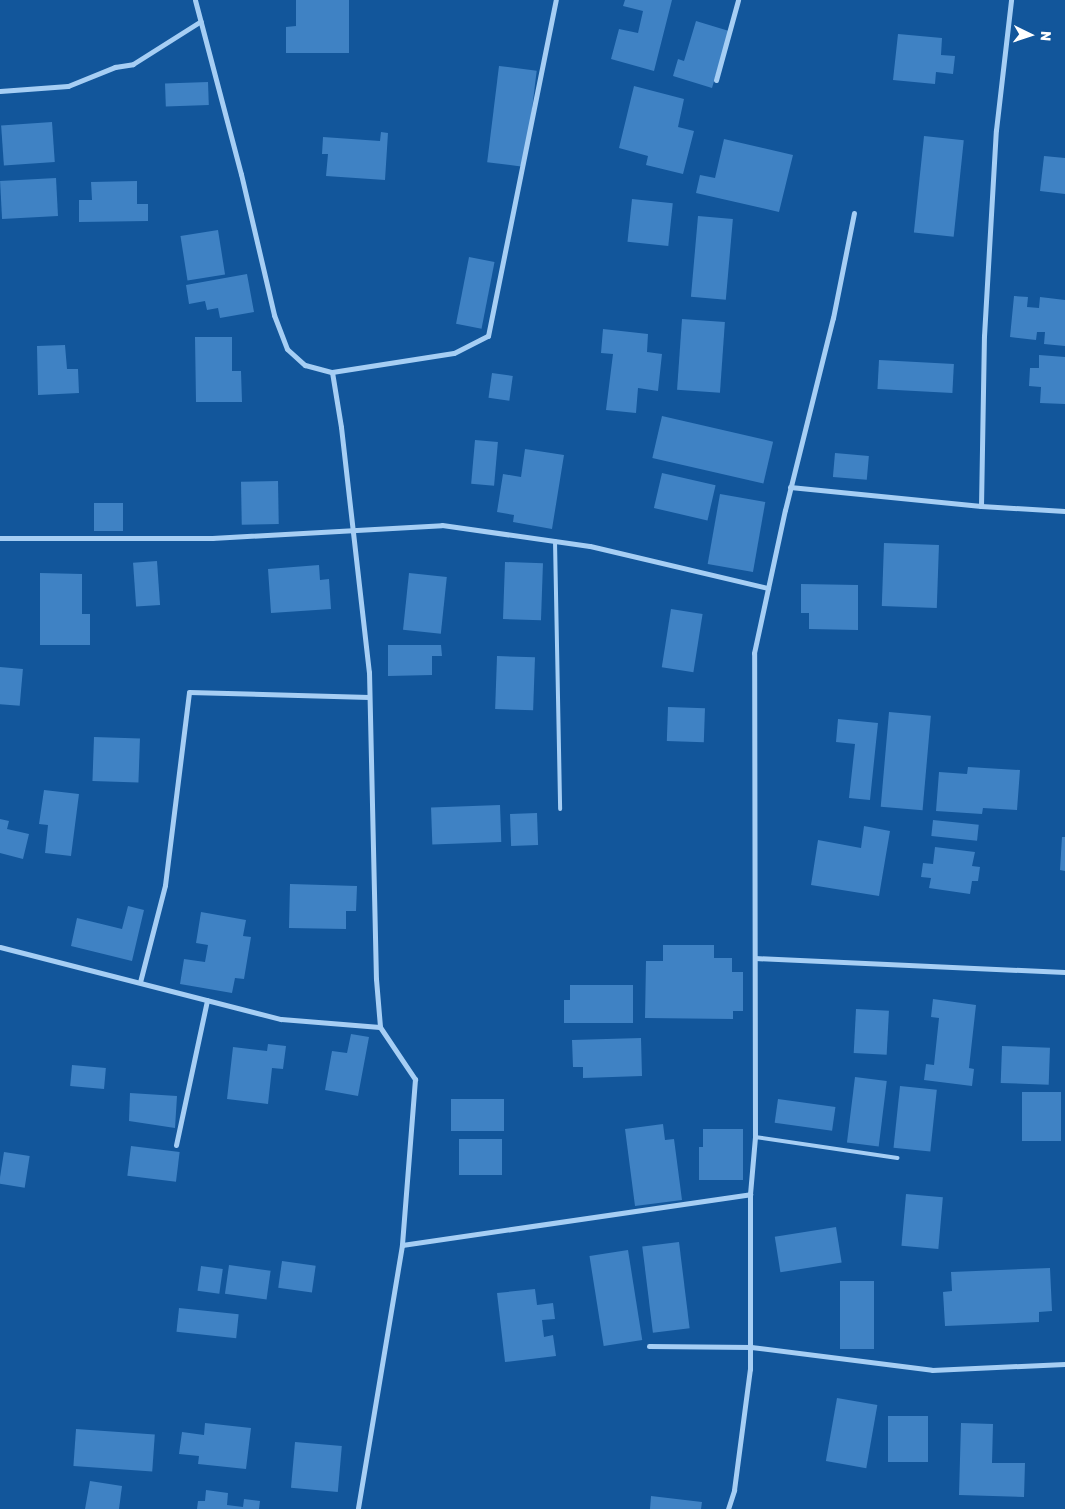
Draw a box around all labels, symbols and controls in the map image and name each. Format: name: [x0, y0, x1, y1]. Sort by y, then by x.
north arrow: [1005, 10, 1055, 60]
text: N: [1037, 30, 1054, 42]

